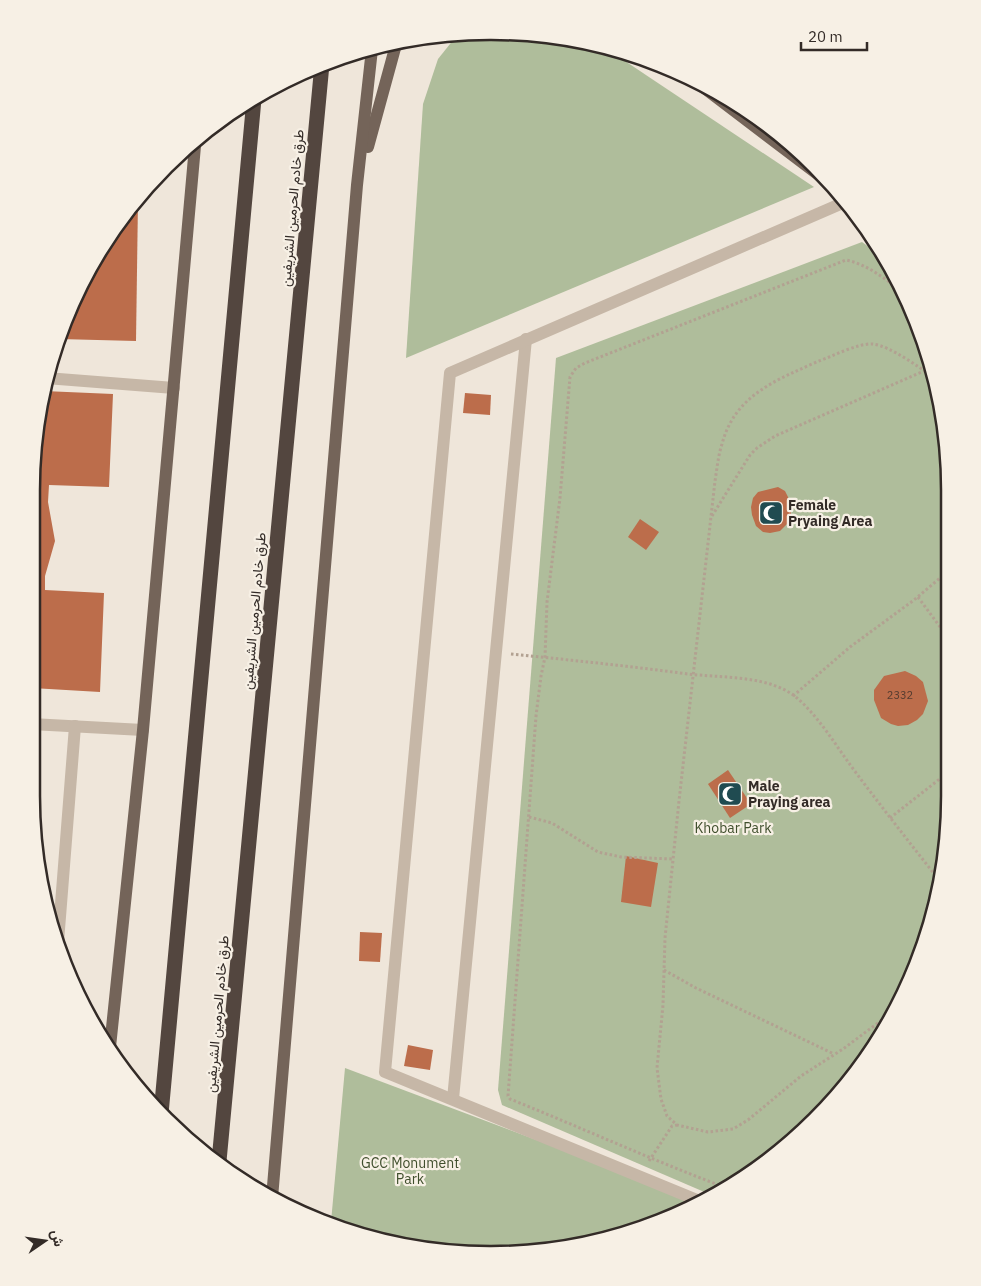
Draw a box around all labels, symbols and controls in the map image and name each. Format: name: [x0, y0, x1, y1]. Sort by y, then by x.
scale bar: [801, 20, 867, 52]
text: 20 m: [808, 27, 843, 46]
street label: طرق خادم الحرمين الشريفين: [276, 129, 308, 287]
place label: Female Pryaing Area: [788, 496, 872, 530]
mosque icon: Female Pryaing Area: [758, 500, 784, 526]
street label: طرق خادم الحرمين الشريفين: [238, 532, 270, 690]
house number: 2332: [887, 688, 913, 702]
place label: Male Praying area: [748, 777, 831, 811]
mosque icon: Male Praying area: [717, 781, 743, 807]
park label: Khobar Park: [694, 819, 772, 837]
street label: طرق خادم الحرمين الشريفين: [201, 935, 233, 1093]
park label: GCC Monument Park: [361, 1154, 459, 1188]
north arrow: [20, 1216, 70, 1266]
text: ش: [47, 1228, 68, 1248]

